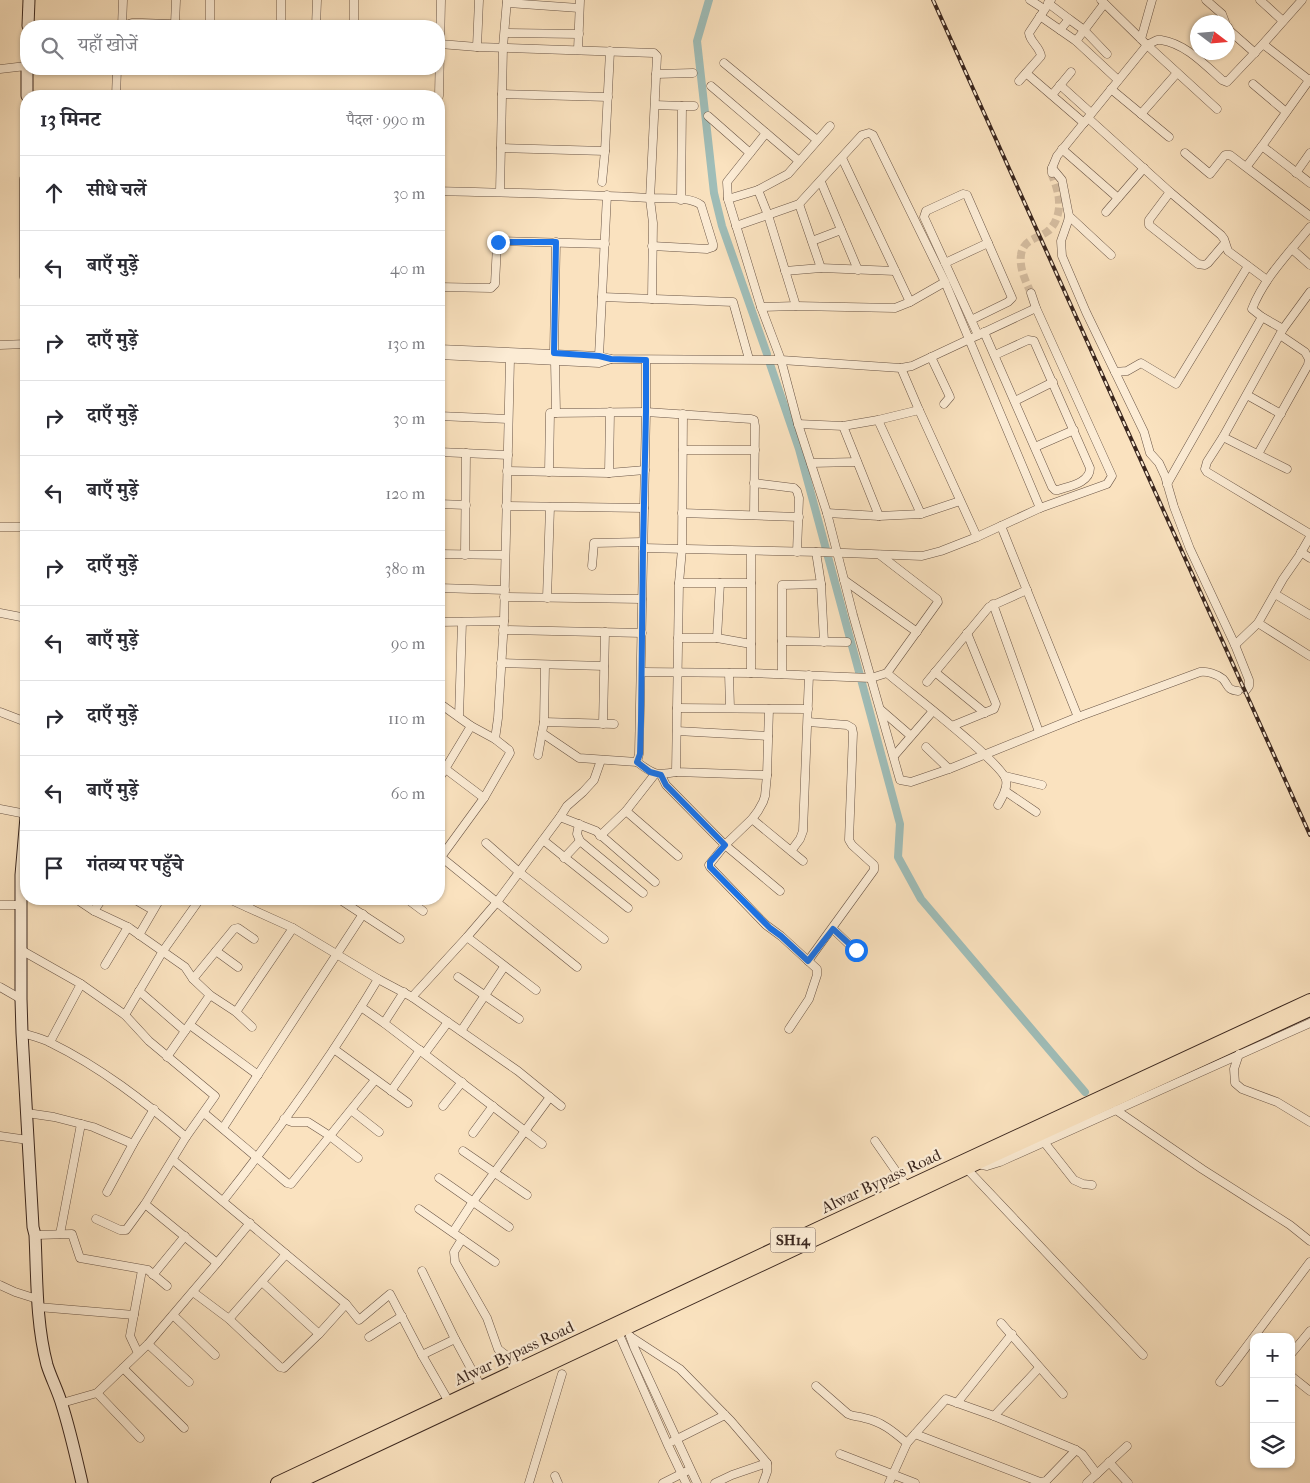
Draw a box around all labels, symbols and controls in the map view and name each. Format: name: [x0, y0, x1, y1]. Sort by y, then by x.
north arrow: [1190, 15, 1235, 60]
search box: [20, 20, 445, 75]
icon: search: [38, 34, 66, 62]
text: यहाँ खोजें: [78, 34, 138, 56]
text: 13 मिनट: [40, 107, 100, 131]
text: पैदल · 990 m: [346, 110, 425, 129]
icon: ahead: [40, 179, 68, 207]
text: सीधे चलें: [87, 179, 146, 201]
text: 30 m: [393, 184, 425, 203]
route end: [487, 231, 510, 254]
icon: left: [40, 254, 68, 282]
text: बाएँ मुड़ें: [87, 254, 138, 276]
text: 40 m: [390, 259, 425, 278]
icon: right: [40, 329, 68, 357]
text: दाएँ मुड़ें: [87, 329, 138, 351]
text: 130 m: [387, 334, 425, 353]
icon: right: [40, 404, 68, 432]
text: दाएँ मुड़ें: [87, 404, 138, 426]
text: 30 m: [393, 409, 425, 428]
icon: left: [40, 479, 68, 507]
text: बाएँ मुड़ें: [87, 479, 138, 501]
text: 120 m: [386, 484, 425, 503]
icon: right: [40, 554, 68, 582]
text: दाएँ मुड़ें: [87, 554, 138, 576]
text: 380 m: [385, 559, 425, 578]
icon: left: [40, 629, 68, 657]
text: बाएँ मुड़ें: [87, 629, 138, 651]
text: 90 m: [391, 634, 425, 653]
icon: right: [40, 704, 68, 732]
text: दाएँ मुड़ें: [87, 704, 138, 726]
text: 110 m: [388, 709, 425, 728]
icon: left: [40, 779, 68, 807]
text: बाएँ मुड़ें: [87, 779, 138, 801]
text: 60 m: [391, 784, 425, 803]
icon: arrive: [40, 854, 68, 882]
text: गंतव्य पर पहुँचे: [87, 854, 183, 876]
route start: [845, 939, 868, 962]
street label: Alwar Bypass Road: [817, 1145, 944, 1217]
road number: SH14: [770, 1228, 816, 1252]
street label: Alwar Bypass Road: [450, 1317, 577, 1389]
map controls: [1250, 1333, 1295, 1468]
button: +: [1250, 1333, 1295, 1378]
button: −: [1250, 1378, 1295, 1423]
button: layers: [1250, 1423, 1295, 1468]

